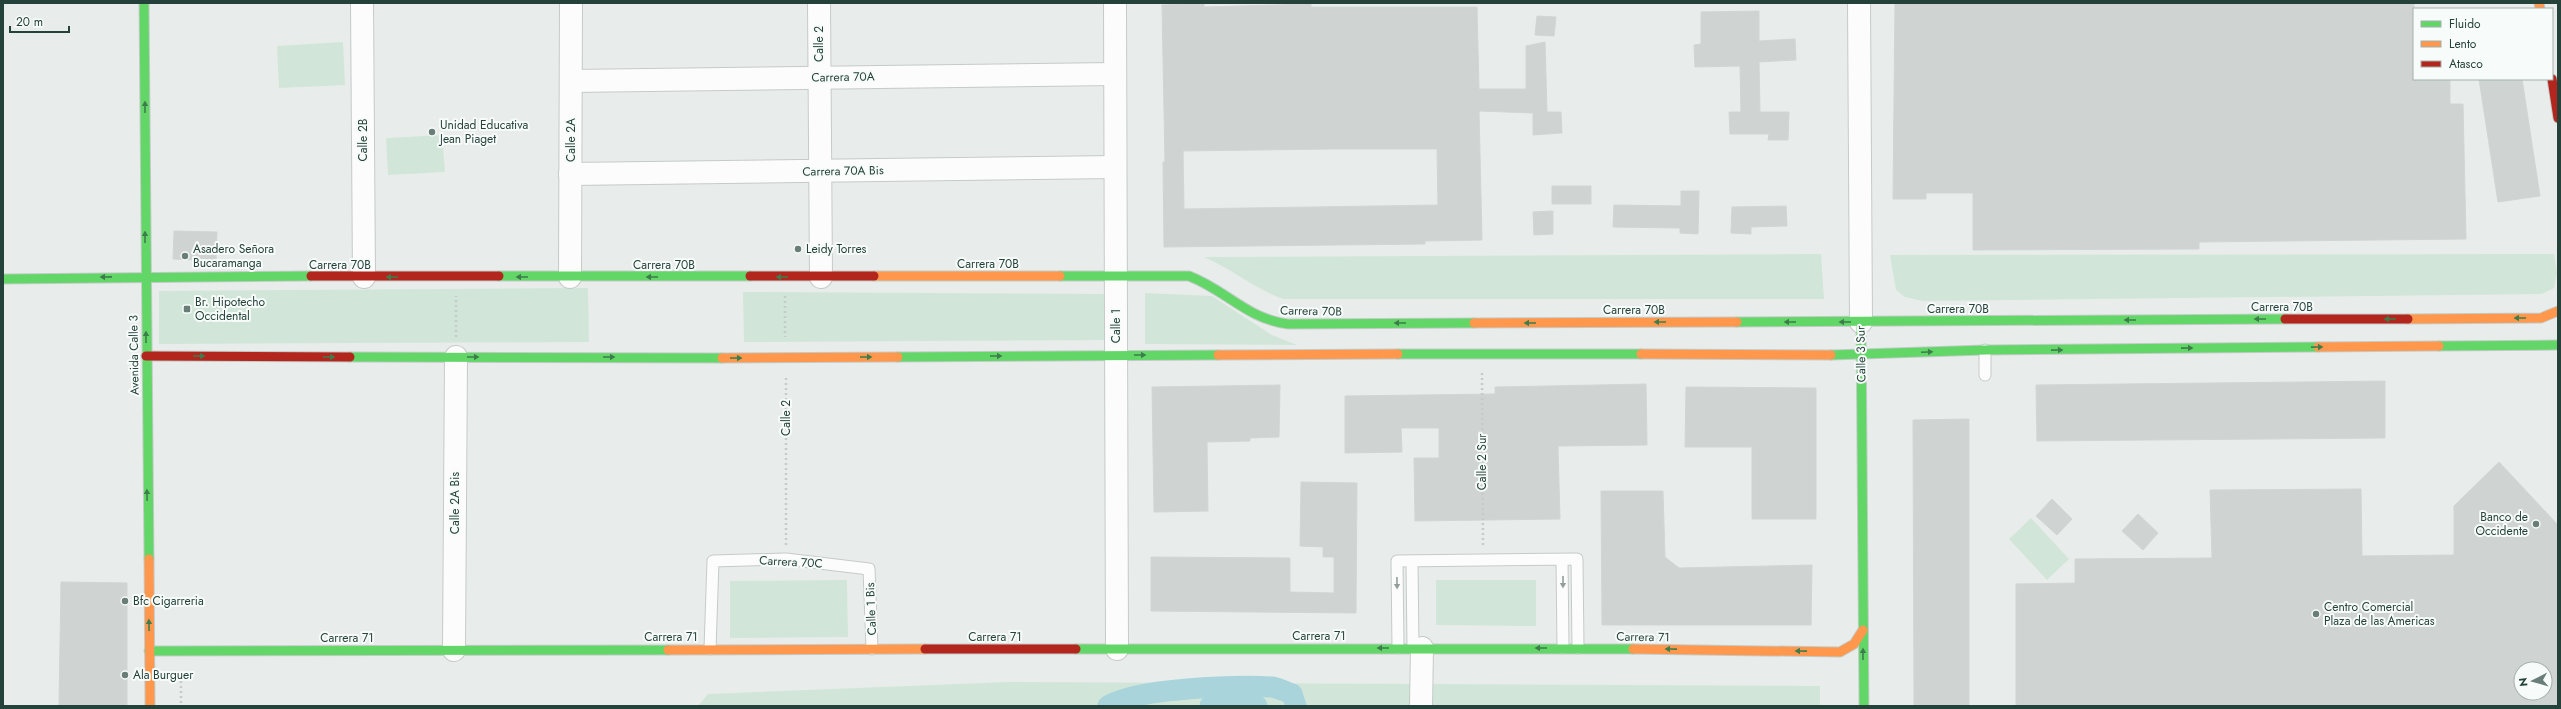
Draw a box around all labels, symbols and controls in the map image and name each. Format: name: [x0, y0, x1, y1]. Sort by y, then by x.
scale bar: [10, 8, 69, 34]
legend: [2413, 8, 2553, 80]
text: 20 m: [16, 13, 43, 31]
text: Fluido: [2449, 15, 2481, 33]
street label: Calle 2: [810, 26, 828, 62]
text: Lento: [2449, 35, 2477, 53]
text: Atasco: [2449, 55, 2483, 73]
street label: Carrera 70A: [811, 67, 875, 87]
one-way arrow: [141, 101, 148, 113]
place label: Unidad Educativa Jean Piaget: [438, 116, 529, 148]
street label: Calle 2B: [354, 118, 372, 161]
street label: Calle 2A: [562, 118, 580, 162]
marker: Unidad Educativa Jean Piaget: [427, 127, 437, 137]
street label: Carrera 70A Bis: [802, 161, 884, 181]
one-way arrow: [142, 230, 148, 243]
place label: Asadero Señora Bucaramanga: [193, 240, 274, 272]
place label: Leidy Torres: [806, 240, 867, 258]
marker: Leidy Torres: [793, 244, 803, 254]
marker: Asadero Señora Bucaramanga: [180, 251, 190, 261]
street label: Carrera 70B: [957, 255, 1019, 273]
street label: Carrera 70B: [309, 256, 371, 274]
street label: Carrera 70B: [633, 256, 695, 274]
one-way arrow: [99, 274, 112, 280]
one-way arrow: [385, 274, 398, 280]
one-way arrow: [515, 274, 528, 280]
one-way arrow: [645, 274, 658, 280]
one-way arrow: [775, 274, 788, 280]
place label: Br. Hipotecho Occidental: [195, 293, 265, 325]
street label: Carrera 70B: [2251, 298, 2313, 316]
street label: Carrera 70B: [1927, 300, 1989, 318]
street label: Carrera 70B: [1280, 301, 1342, 321]
street label: Carrera 70B: [1603, 301, 1665, 319]
marker: Br. Hipotecho Occidental: [182, 304, 192, 314]
street label: Calle 1: [1107, 309, 1125, 343]
street label: Avenida Calle 3: [124, 314, 144, 395]
one-way arrow: [2513, 315, 2526, 321]
one-way arrow: [2253, 316, 2266, 322]
one-way arrow: [2383, 316, 2396, 322]
one-way arrow: [2123, 317, 2136, 323]
one-way arrow: [1653, 319, 1666, 325]
one-way arrow: [1783, 319, 1796, 325]
one-way arrow: [1838, 319, 1851, 325]
one-way arrow: [1394, 320, 1406, 327]
one-way arrow: [1523, 320, 1536, 326]
street label: Calle 3 Sur: [1851, 325, 1870, 382]
one-way arrow: [142, 331, 149, 343]
one-way arrow: [2311, 344, 2324, 350]
one-way arrow: [2181, 345, 2193, 352]
one-way arrow: [2051, 347, 2064, 353]
one-way arrow: [1921, 349, 1934, 355]
one-way arrow: [1134, 352, 1147, 358]
one-way arrow: [193, 353, 206, 359]
one-way arrow: [990, 353, 1003, 359]
one-way arrow: [323, 354, 336, 360]
one-way arrow: [467, 354, 480, 360]
one-way arrow: [603, 354, 615, 361]
one-way arrow: [860, 354, 873, 360]
one-way arrow: [730, 355, 743, 361]
street label: Calle 2: [777, 400, 795, 436]
street label: Calle 2 Sur: [1473, 433, 1491, 490]
street label: Calle 2A Bis: [446, 472, 464, 534]
one-way arrow: [144, 488, 150, 501]
place label: Banco de Occidente: [2476, 508, 2528, 540]
marker: Banco de Occidente: [2531, 519, 2541, 529]
street label: Carrera 70C: [759, 551, 823, 573]
one-way arrow: [1560, 576, 1566, 589]
one-way arrow: [1394, 577, 1400, 590]
street label: Calle 1 Bis: [861, 582, 881, 636]
place label: Bfc Cigarreria: [133, 592, 204, 610]
marker: Bfc Cigarreria: [120, 596, 130, 606]
place label: Centro Comercial Plaza de las Americas: [2324, 598, 2435, 630]
marker: Centro Comercial Plaza de las Americas: [2311, 609, 2321, 619]
one-way arrow: [146, 618, 152, 631]
street label: Carrera 71: [1292, 627, 1346, 645]
street label: Carrera 71: [644, 628, 698, 646]
street label: Carrera 71: [968, 628, 1022, 646]
street label: Carrera 71: [1616, 628, 1670, 646]
street label: Carrera 71: [320, 629, 374, 647]
one-way arrow: [1376, 645, 1389, 651]
one-way arrow: [1534, 645, 1547, 651]
one-way arrow: [1664, 646, 1677, 652]
one-way arrow: [1860, 647, 1866, 660]
one-way arrow: [1794, 648, 1807, 654]
north arrow: [2513, 661, 2553, 701]
place label: Ala Burguer: [133, 666, 194, 684]
marker: Ala Burguer: [120, 670, 130, 680]
text: N: [2515, 677, 2531, 687]

